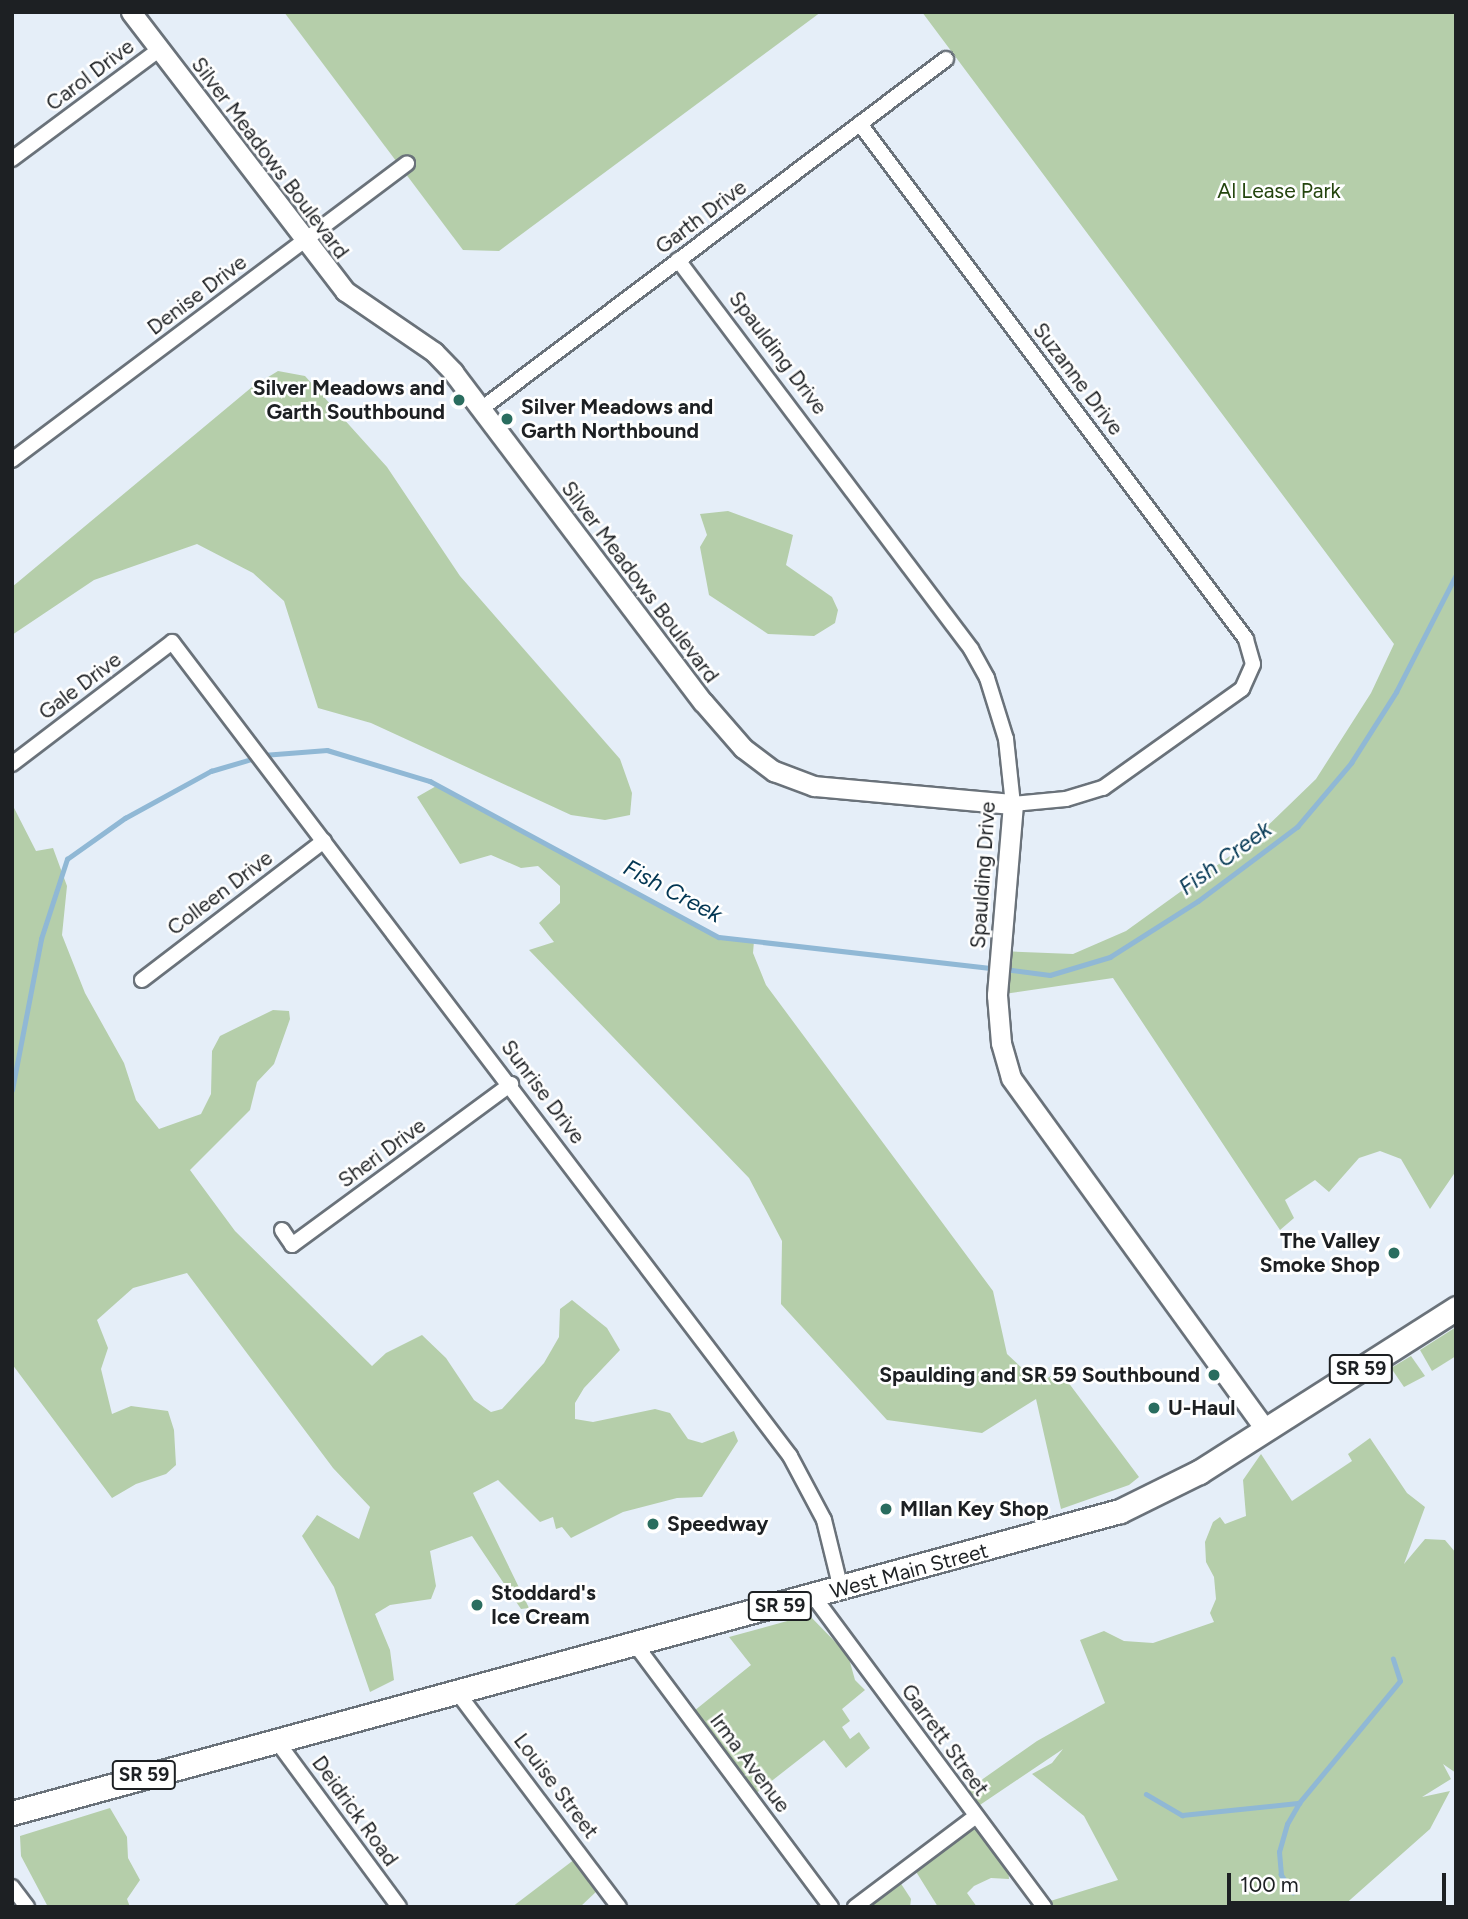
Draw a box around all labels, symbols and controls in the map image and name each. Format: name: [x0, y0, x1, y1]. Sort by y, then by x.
street label: Carol Drive: [41, 34, 139, 116]
street label: Silver Meadows Boulevard: [186, 52, 354, 264]
street label: Garth Drive: [651, 175, 751, 259]
park label: Al Lease Park: [1217, 178, 1341, 204]
street label: Denise Drive: [142, 250, 252, 340]
street label: Spaulding Drive: [724, 287, 832, 419]
street label: Suzanne Drive: [1028, 318, 1128, 440]
place label: Silver Meadows and Garth Southbound: [253, 375, 445, 425]
marker: Silver Meadows and Garth Southbound: [451, 392, 467, 408]
place label: Silver Meadows and Garth Northbound: [521, 394, 713, 444]
marker: Silver Meadows and Garth Northbound: [499, 411, 515, 427]
street label: Silver Meadows Boulevard: [556, 476, 724, 688]
street label: Gale Drive: [34, 647, 126, 725]
street label: Spaulding Drive: [965, 801, 1001, 949]
water label: Fish Creek: [1173, 815, 1277, 901]
street label: Colleen Drive: [163, 845, 277, 941]
water label: Fish Creek: [619, 853, 727, 929]
street label: Sunrise Drive: [496, 1035, 590, 1149]
street label: Sheri Drive: [333, 1113, 431, 1193]
place label: The Valley Smoke Shop: [1260, 1228, 1380, 1278]
marker: The Valley Smoke Shop: [1386, 1245, 1402, 1261]
road number: SR 59: [1328, 1354, 1394, 1385]
place label: Spaulding and SR 59 Southbound: [879, 1362, 1200, 1388]
marker: Spaulding and SR 59 Southbound: [1206, 1367, 1222, 1383]
place label: U-Haul: [1168, 1395, 1235, 1421]
marker: U-Haul: [1146, 1400, 1162, 1416]
place label: MIlan Key Shop: [900, 1496, 1049, 1522]
marker: MIlan Key Shop: [878, 1501, 894, 1517]
place label: Speedway: [667, 1511, 768, 1537]
marker: Speedway: [645, 1516, 661, 1532]
street label: West Main Street: [827, 1538, 991, 1604]
place label: Stoddard's Ice Cream: [491, 1580, 596, 1630]
road number: SR 59: [747, 1590, 813, 1622]
marker: Stoddard's Ice Cream: [469, 1597, 485, 1613]
street label: Garrett Street: [896, 1679, 994, 1801]
street label: Irma Avenue: [705, 1708, 795, 1818]
street label: Louise Street: [508, 1729, 604, 1843]
street label: Deidrick Road: [307, 1751, 403, 1871]
road number: SR 59: [111, 1760, 177, 1791]
scale bar: [1230, 1860, 1449, 1904]
text: 100 m: [1240, 1872, 1299, 1897]

